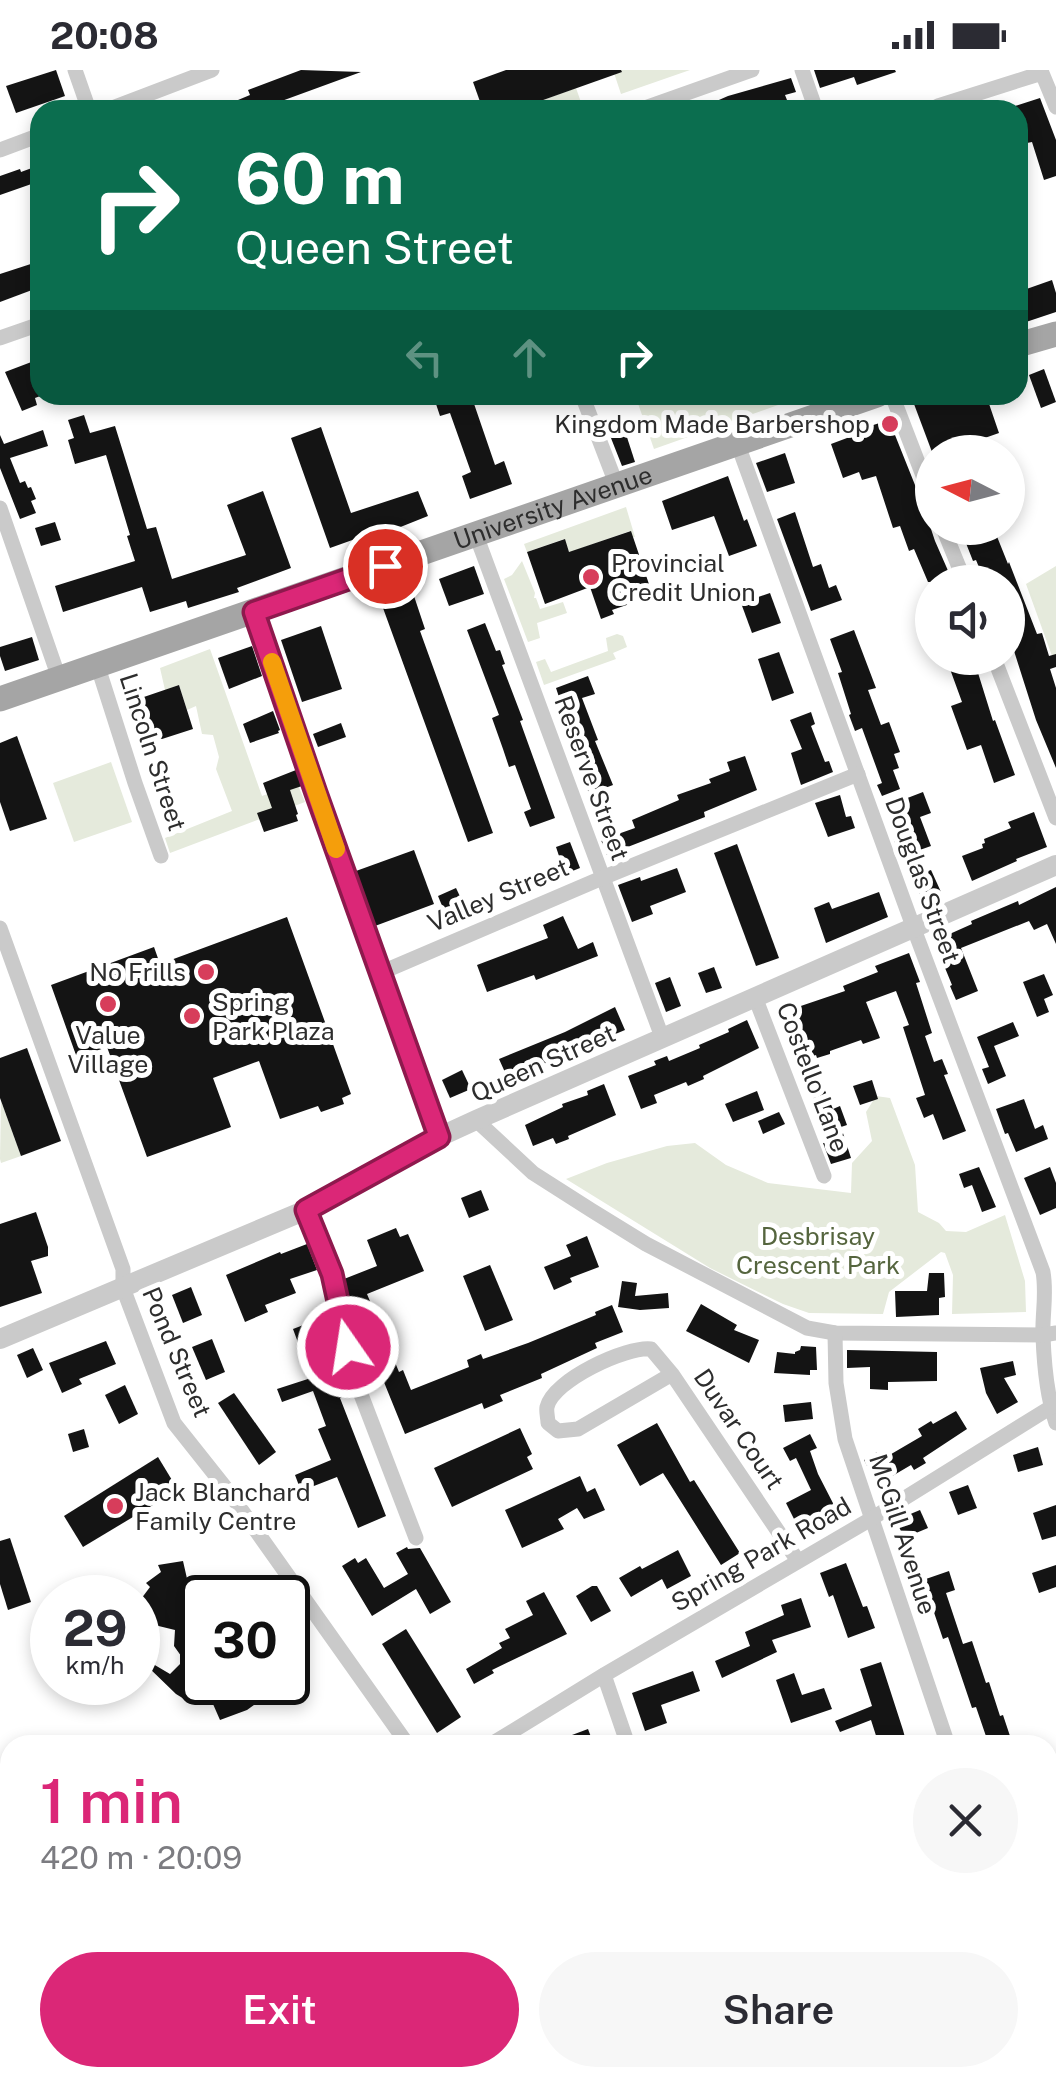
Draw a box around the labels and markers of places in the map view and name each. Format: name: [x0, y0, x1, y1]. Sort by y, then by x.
place label: Kingdom Made Barbershop: [554, 409, 870, 439]
marker: Kingdom Made Barbershop: [879, 413, 901, 435]
pin: [343, 524, 428, 609]
place label: Provincial Credit Union: [611, 548, 756, 607]
marker: Provincial Credit Union: [580, 566, 602, 588]
place label: No Frills: [89, 957, 186, 987]
marker: No Frills: [195, 961, 217, 983]
place label: Spring Park Plaza: [212, 987, 335, 1046]
marker: Value Village: [97, 993, 119, 1015]
marker: Spring Park Plaza: [181, 1005, 203, 1027]
place label: Value Village: [68, 1020, 148, 1079]
place label: Jack Blanchard Family Centre: [135, 1477, 311, 1536]
marker: Jack Blanchard Family Centre: [104, 1495, 126, 1517]

